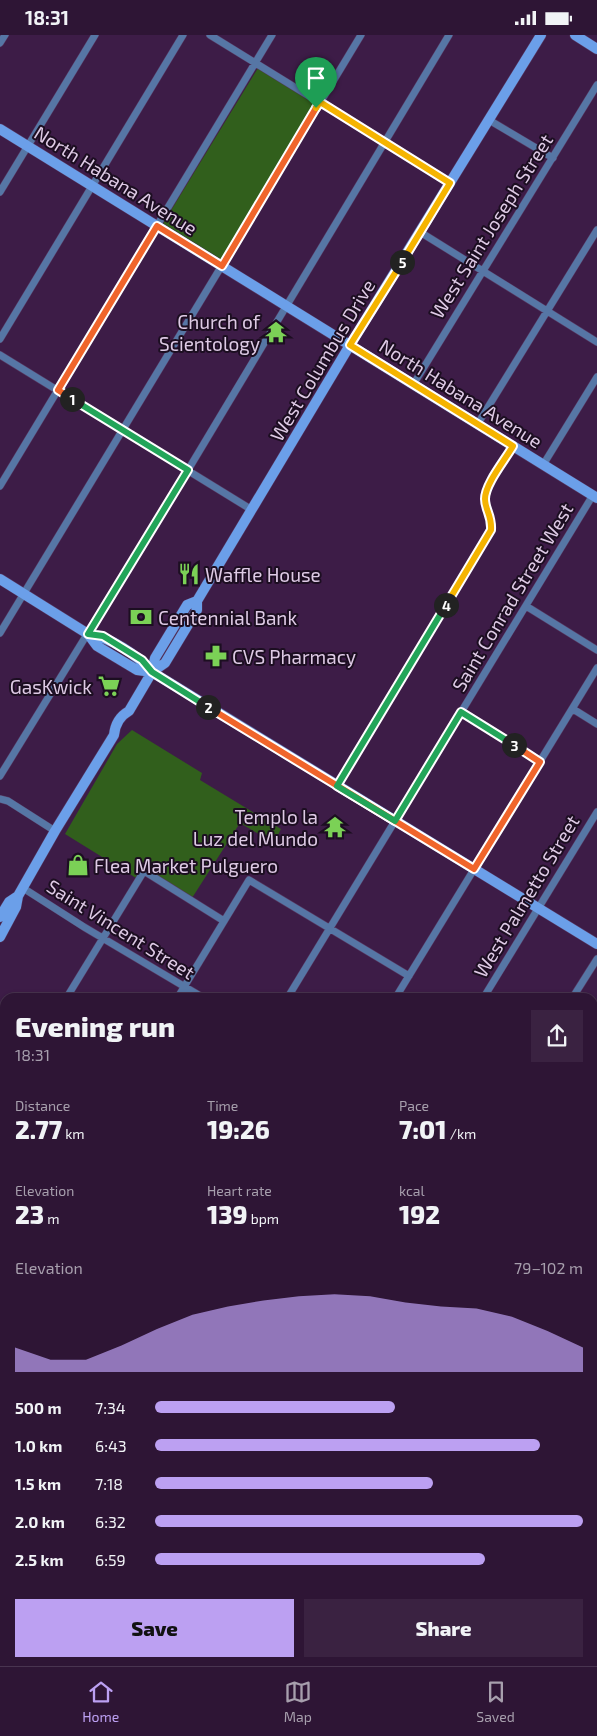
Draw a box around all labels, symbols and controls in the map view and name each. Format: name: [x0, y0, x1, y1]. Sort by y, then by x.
text: 18:31: [25, 6, 69, 29]
pin: [295, 57, 337, 108]
icon: arrive: [302, 64, 330, 92]
street label: North Habana Avenue: [30, 121, 202, 239]
street label: West Saint Joseph Street: [425, 130, 557, 322]
pin: 5: [390, 249, 414, 275]
text: 5: [399, 254, 406, 271]
street label: West Columbus Drive: [265, 275, 379, 445]
place label: Church of Scientology: [159, 310, 261, 355]
temple icon: Church of Scientology: [263, 319, 289, 345]
street label: North Habana Avenue: [375, 334, 547, 452]
pin: 1: [60, 387, 84, 411]
text: 1: [69, 391, 76, 408]
street label: Saint Conrad Street West: [447, 499, 577, 695]
restaurant icon: Waffle House: [176, 561, 202, 587]
place label: Waffle House: [205, 563, 321, 586]
pin: 4: [434, 593, 458, 617]
text: 4: [442, 597, 451, 614]
bank icon: Centennial Bank: [128, 604, 154, 630]
place label: Centennial Bank: [158, 606, 297, 629]
pharmacy icon: CVS Pharmacy: [203, 643, 229, 669]
place label: CVS Pharmacy: [232, 645, 356, 668]
supermarket icon: GasKwick: [96, 673, 122, 699]
place label: GasKwick: [10, 675, 92, 698]
pin: 2: [196, 695, 220, 719]
text: 2: [204, 699, 213, 716]
pin: 3: [502, 733, 526, 757]
text: 3: [511, 737, 518, 754]
place label: Templo la Luz del Mundo: [193, 805, 318, 850]
street label: West Palmetto Street: [468, 811, 584, 981]
temple icon: Templo la Luz del Mundo: [322, 814, 348, 840]
shop icon: Flea Market Pulguero: [65, 852, 91, 878]
place label: Flea Market Pulguero: [94, 854, 278, 877]
street label: Saint Vincent Street: [43, 874, 199, 984]
text: Evening run: [15, 1009, 175, 1043]
button: share: [531, 1010, 583, 1062]
text: 18:31: [15, 1045, 50, 1064]
text: Distance: [15, 1097, 70, 1114]
text: Time: [207, 1097, 238, 1114]
text: Pace: [399, 1097, 429, 1114]
text: 2.77: [15, 1114, 62, 1144]
text: 19:26: [207, 1114, 270, 1144]
text: 7:01: [399, 1114, 447, 1144]
text: km: [62, 1125, 85, 1142]
text: /km: [447, 1125, 476, 1142]
text: Elevation: [15, 1182, 74, 1199]
text: Heart rate: [207, 1182, 272, 1199]
text: kcal: [399, 1182, 425, 1199]
text: 23: [15, 1199, 44, 1229]
text: 139: [207, 1199, 248, 1229]
text: 192: [399, 1199, 440, 1229]
text: m: [44, 1210, 60, 1227]
text: bpm: [248, 1210, 279, 1227]
text: Elevation: [15, 1258, 83, 1277]
text: 79–102 m: [514, 1258, 583, 1277]
text: 500 m: [15, 1398, 62, 1417]
text: 7:34: [95, 1398, 126, 1417]
text: 1.0 km: [15, 1436, 62, 1455]
text: 6:43: [95, 1436, 127, 1455]
text: 1.5 km: [15, 1474, 61, 1493]
text: 7:18: [95, 1474, 123, 1493]
text: 2.0 km: [15, 1512, 65, 1531]
text: 6:32: [95, 1512, 126, 1531]
text: 2.5 km: [15, 1550, 64, 1569]
text: 6:59: [95, 1550, 126, 1569]
button: Save: [15, 1599, 294, 1657]
button: Share: [304, 1599, 583, 1657]
tab: Home: [82, 1678, 119, 1725]
tab: Map: [284, 1678, 312, 1725]
tab: Saved: [476, 1678, 515, 1725]

